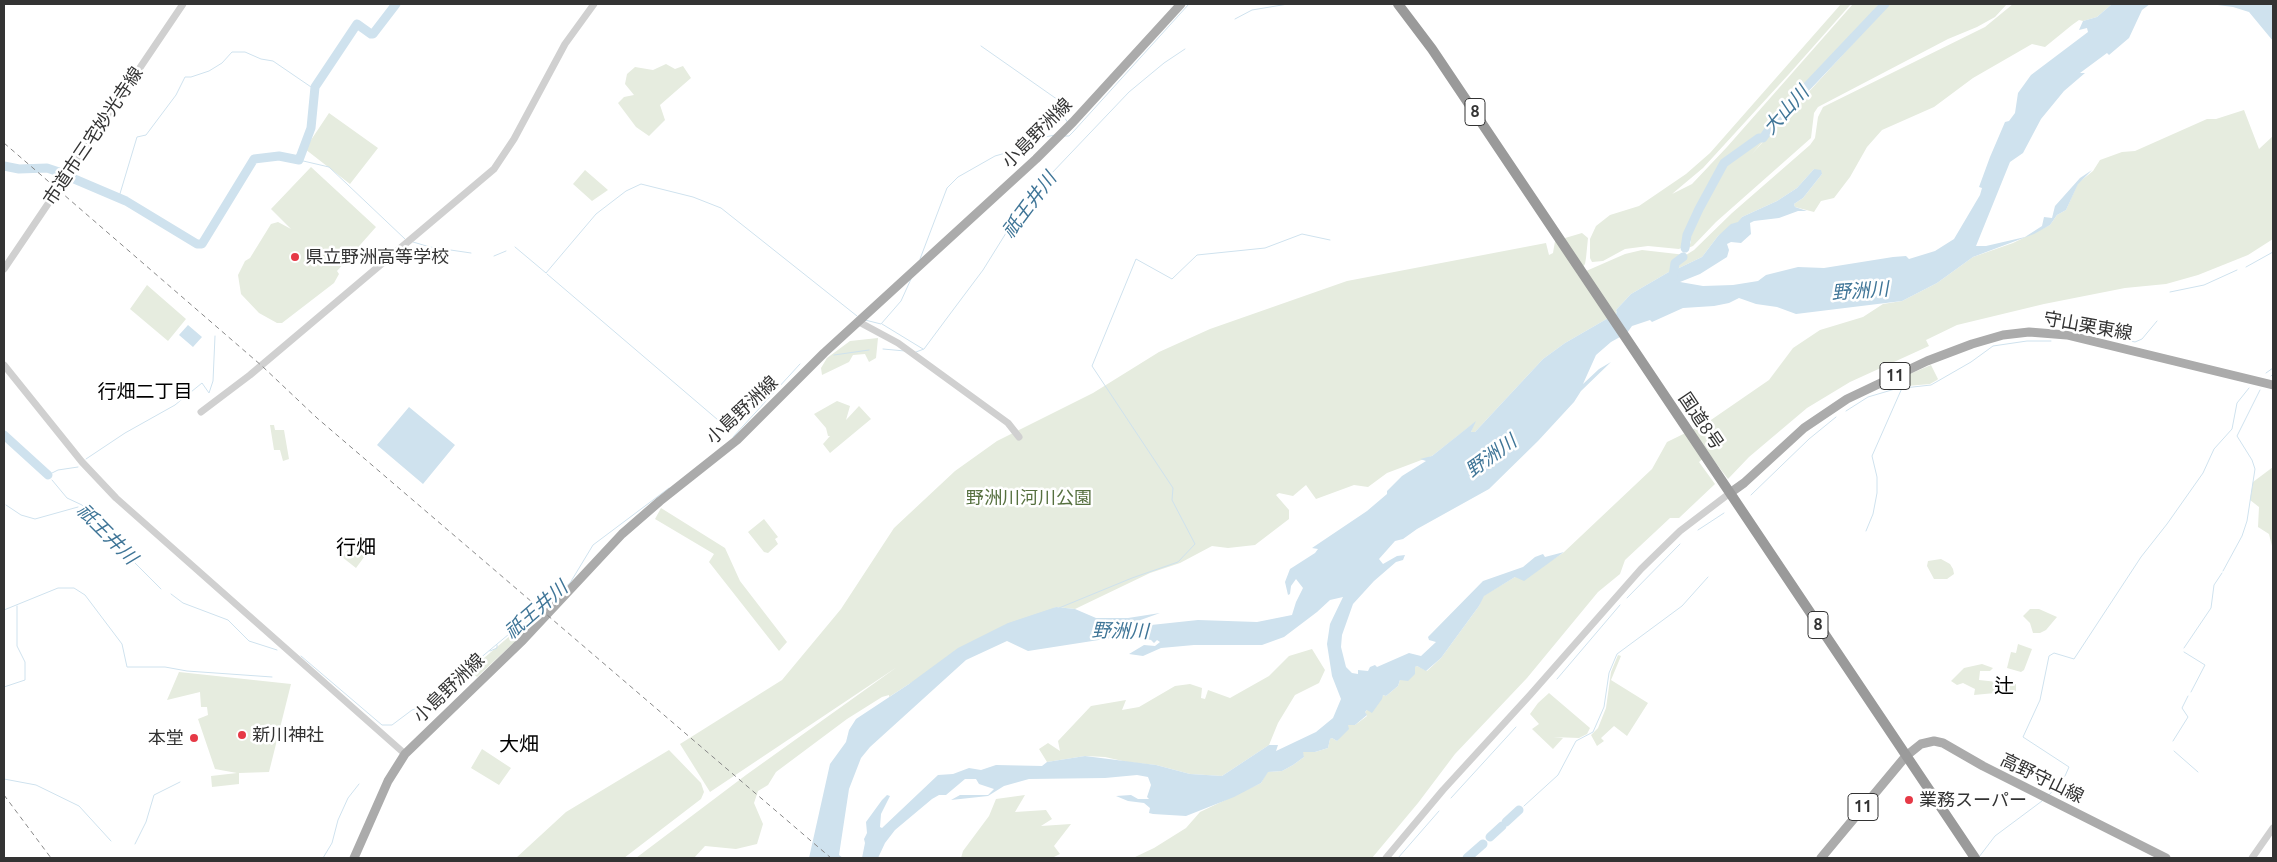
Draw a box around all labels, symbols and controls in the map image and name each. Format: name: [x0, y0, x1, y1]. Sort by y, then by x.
street label: 市道市三宅妙光寺線: [39, 63, 147, 209]
water label: 大山川: [1758, 81, 1814, 139]
street label: 小島野洲線: [998, 94, 1076, 172]
road number: 8: [1465, 98, 1485, 125]
water label: 祇王井川: [997, 168, 1061, 242]
place label: 県立野洲高等学校: [305, 246, 449, 268]
marker: 県立野洲高等学校: [289, 251, 301, 263]
water label: 野洲川: [1831, 278, 1889, 304]
street label: 守山栗東線: [2042, 308, 2134, 344]
road number: 11: [1880, 362, 1910, 390]
street label: 小島野洲線: [702, 371, 782, 449]
district label: 行畑二丁目: [98, 381, 192, 403]
street label: 国道8号: [1674, 388, 1728, 454]
water label: 野洲川: [1461, 430, 1521, 482]
park label: 野洲川河川公園: [966, 487, 1092, 509]
water label: 祇王井川: [72, 499, 142, 569]
district label: 行畑: [336, 535, 376, 559]
water label: 祇王井川: [500, 576, 572, 644]
road number: 8: [1808, 612, 1828, 638]
water label: 野洲川: [1091, 619, 1149, 643]
street label: 小島野洲線: [409, 649, 489, 727]
district label: 辻: [1994, 674, 2014, 698]
place label: 新川神社: [252, 724, 324, 746]
place label: 本堂: [148, 727, 184, 749]
marker: 新川神社: [236, 729, 248, 741]
marker: 本堂: [188, 732, 200, 744]
district label: 大畑: [499, 732, 539, 756]
street label: 高野守山線: [1997, 749, 2087, 807]
place label: 業務スーパー: [1919, 789, 2027, 811]
road number: 11: [1848, 794, 1878, 820]
marker: 業務スーパー: [1903, 794, 1915, 806]

